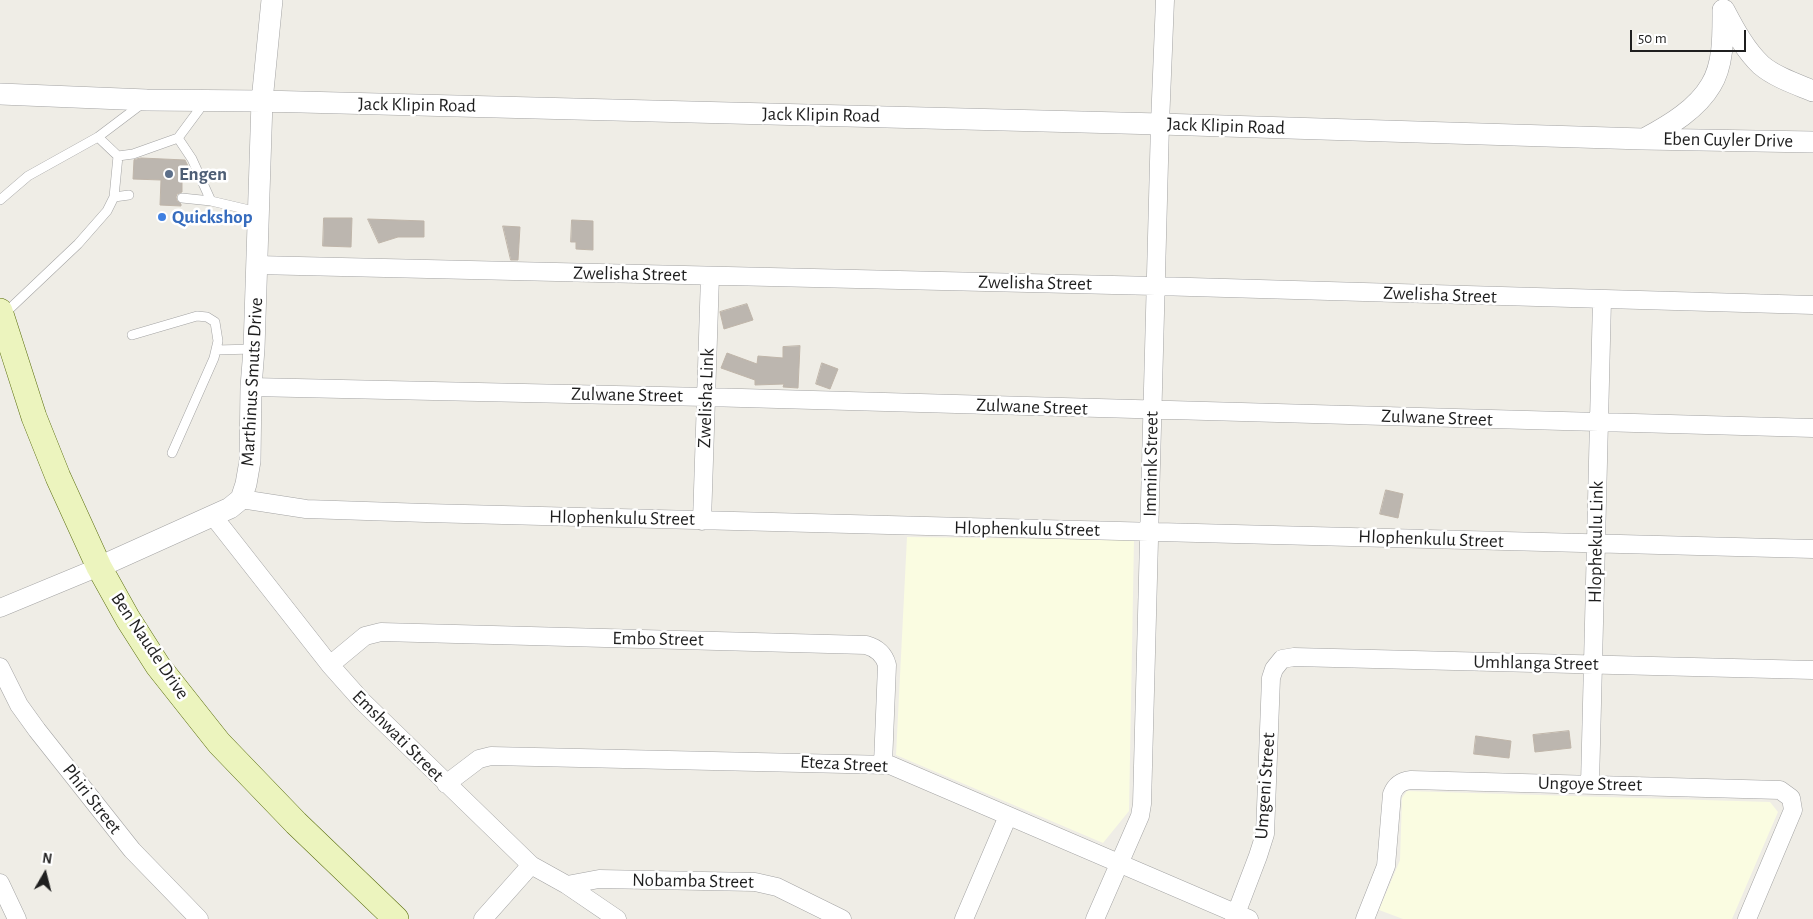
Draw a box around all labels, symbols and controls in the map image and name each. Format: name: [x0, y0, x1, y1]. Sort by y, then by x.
scale bar: [1633, 20, 1749, 52]
text: 50 m: [1638, 31, 1667, 46]
street label: Jack Klipin Road: [358, 93, 476, 117]
street label: Jack Klipin Road: [762, 103, 880, 127]
street label: Jack Klipin Road: [1167, 113, 1285, 139]
street label: Eben Cuyler Drive: [1663, 127, 1793, 153]
place label: Engen: [179, 163, 227, 185]
marker: Engen: [163, 168, 175, 180]
place label: Quickshop: [172, 206, 253, 228]
marker: Quickshop: [156, 211, 168, 223]
street label: Zwelisha Street: [573, 262, 687, 286]
street label: Zwelisha Street: [978, 271, 1092, 295]
street label: Zwelisha Street: [1383, 282, 1497, 308]
street label: Marthinus Smuts Drive: [236, 297, 268, 467]
street label: Zwelisha Link: [693, 348, 719, 448]
street label: Zulwane Street: [571, 383, 683, 407]
street label: Zulwane Street: [976, 394, 1088, 420]
street label: Zulwane Street: [1381, 405, 1493, 431]
street label: Immink Street: [1139, 411, 1163, 517]
street label: Hlophekulu Link: [1584, 481, 1608, 603]
street label: Hlophenkulu Street: [549, 505, 695, 531]
street label: Hlophenkulu Street: [954, 516, 1100, 542]
street label: Hlophenkulu Street: [1358, 525, 1504, 553]
street label: Ben Naude Drive: [106, 588, 194, 704]
street label: Embo Street: [612, 627, 704, 651]
street label: Umhlanga Street: [1473, 651, 1599, 675]
street label: Emshwati Street: [347, 685, 449, 787]
street label: Umgeni Street: [1250, 732, 1280, 840]
street label: Eteza Street: [800, 750, 888, 778]
street label: Phiri Street: [57, 759, 127, 839]
street label: Ungoye Street: [1538, 772, 1642, 796]
north arrow: [20, 849, 70, 899]
text: N: [41, 852, 53, 867]
street label: Nobamba Street: [632, 869, 754, 893]

